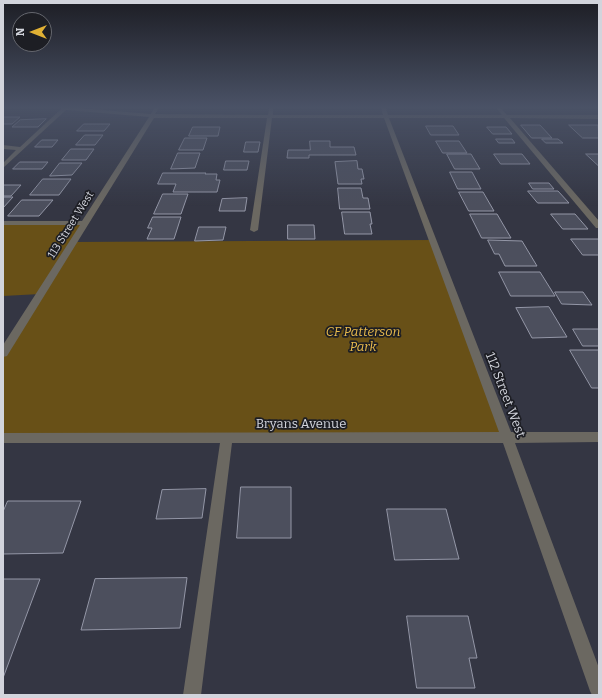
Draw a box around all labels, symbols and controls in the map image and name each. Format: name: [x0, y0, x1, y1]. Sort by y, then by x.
north arrow: [12, 12, 52, 52]
text: N: [14, 28, 27, 36]
street label: 113 Street West: [45, 189, 97, 261]
park label: CF Patterson Park: [326, 324, 400, 355]
street label: 112 Street West: [482, 350, 528, 440]
street label: Bryans Avenue: [256, 416, 346, 432]

